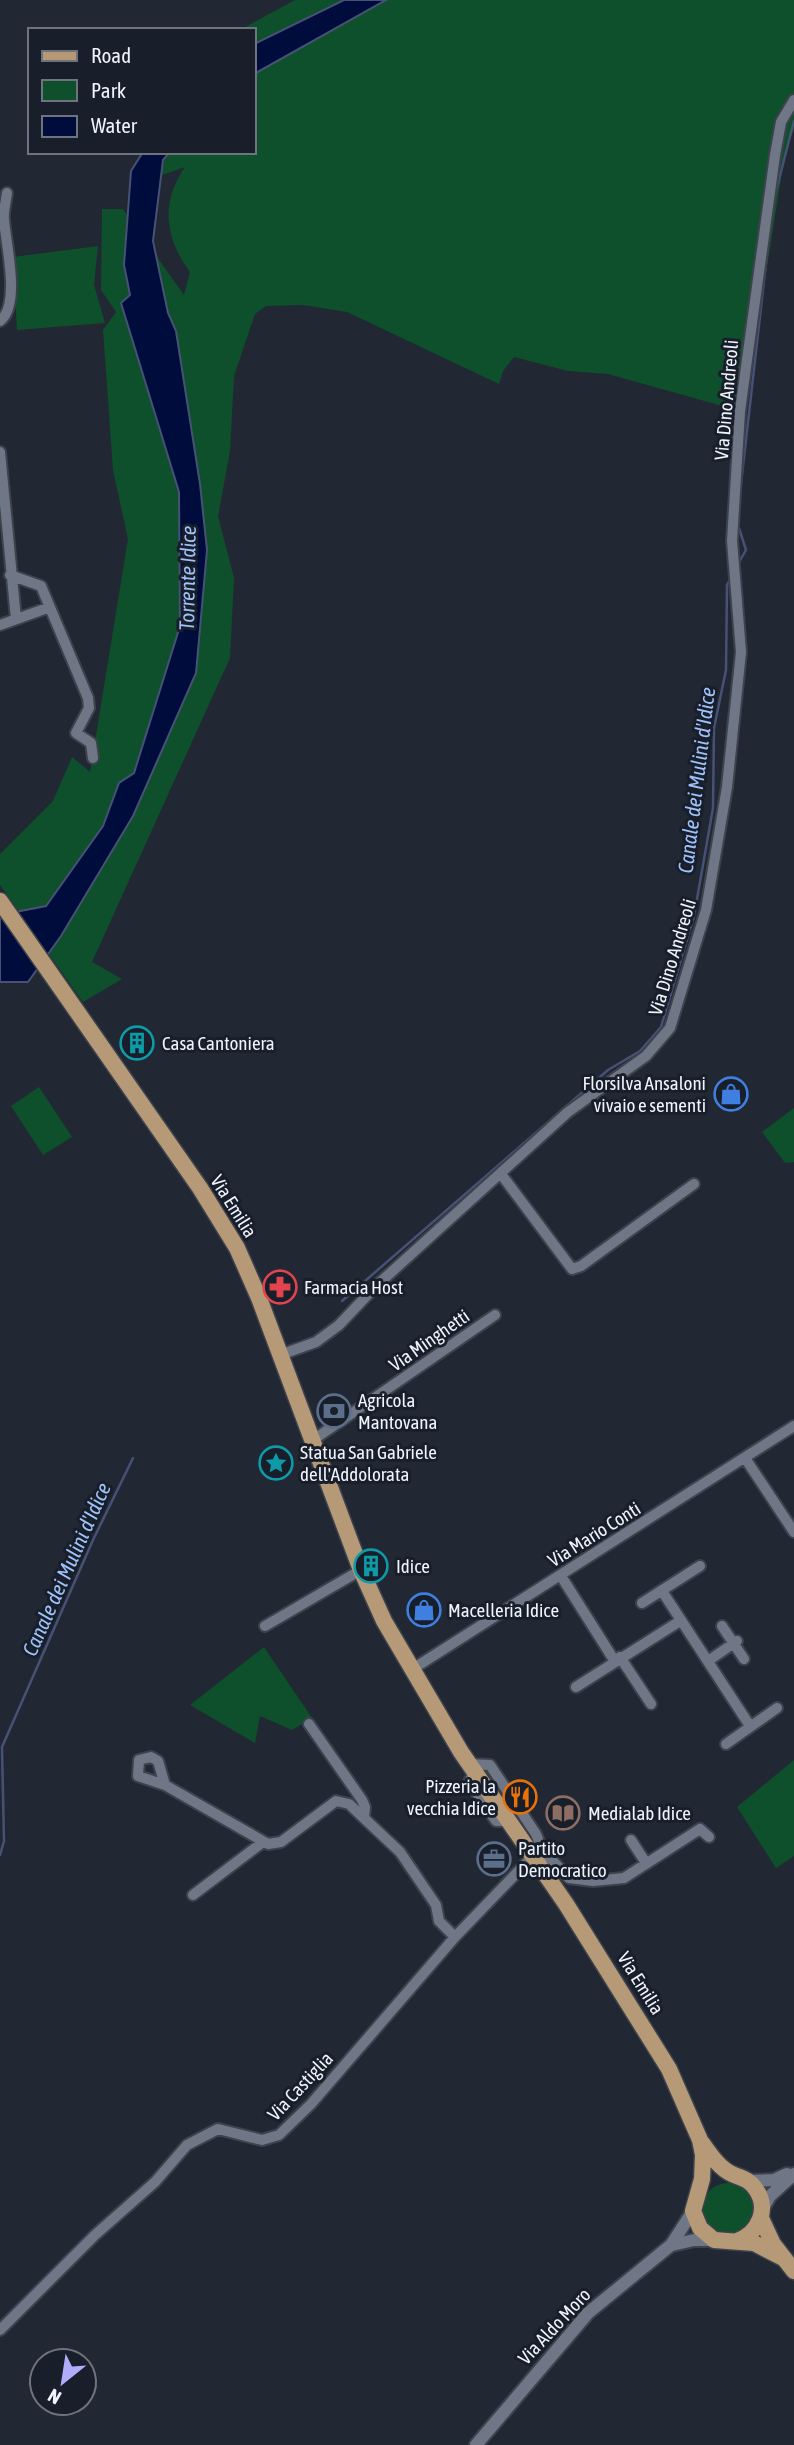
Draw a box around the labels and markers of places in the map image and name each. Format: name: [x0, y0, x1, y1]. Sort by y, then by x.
building icon: Casa Cantoniera: [118, 1024, 156, 1062]
place label: Casa Cantoniera: [162, 1032, 275, 1054]
place label: Florsilva Ansaloni vivaio e sementi: [583, 1072, 706, 1116]
shop icon: Florsilva Ansaloni vivaio e sementi: [712, 1075, 750, 1113]
pharmacy icon: Farmacia Host: [261, 1268, 299, 1306]
place label: Farmacia Host: [304, 1276, 403, 1298]
place label: Agricola Mantovana: [358, 1389, 437, 1433]
bank icon: Agricola Mantovana: [315, 1392, 353, 1430]
place label: Statua San Gabriele dell'Addolorata: [300, 1441, 437, 1485]
place icon: Statua San Gabriele dell'Addolorata: [257, 1444, 295, 1482]
building icon: Idice: [352, 1547, 390, 1585]
place label: Idice: [396, 1555, 430, 1577]
shop icon: Macelleria Idice: [405, 1591, 443, 1629]
place label: Macelleria Idice: [448, 1599, 559, 1621]
place label: Pizzeria la vecchia Idice: [407, 1775, 496, 1819]
restaurant icon: Pizzeria la vecchia Idice: [501, 1778, 539, 1816]
library icon: Medialab Idice: [544, 1794, 582, 1832]
place label: Medialab Idice: [588, 1802, 691, 1824]
place label: Partito Democratico: [518, 1837, 607, 1881]
office icon: Partito Democratico: [475, 1840, 513, 1878]

